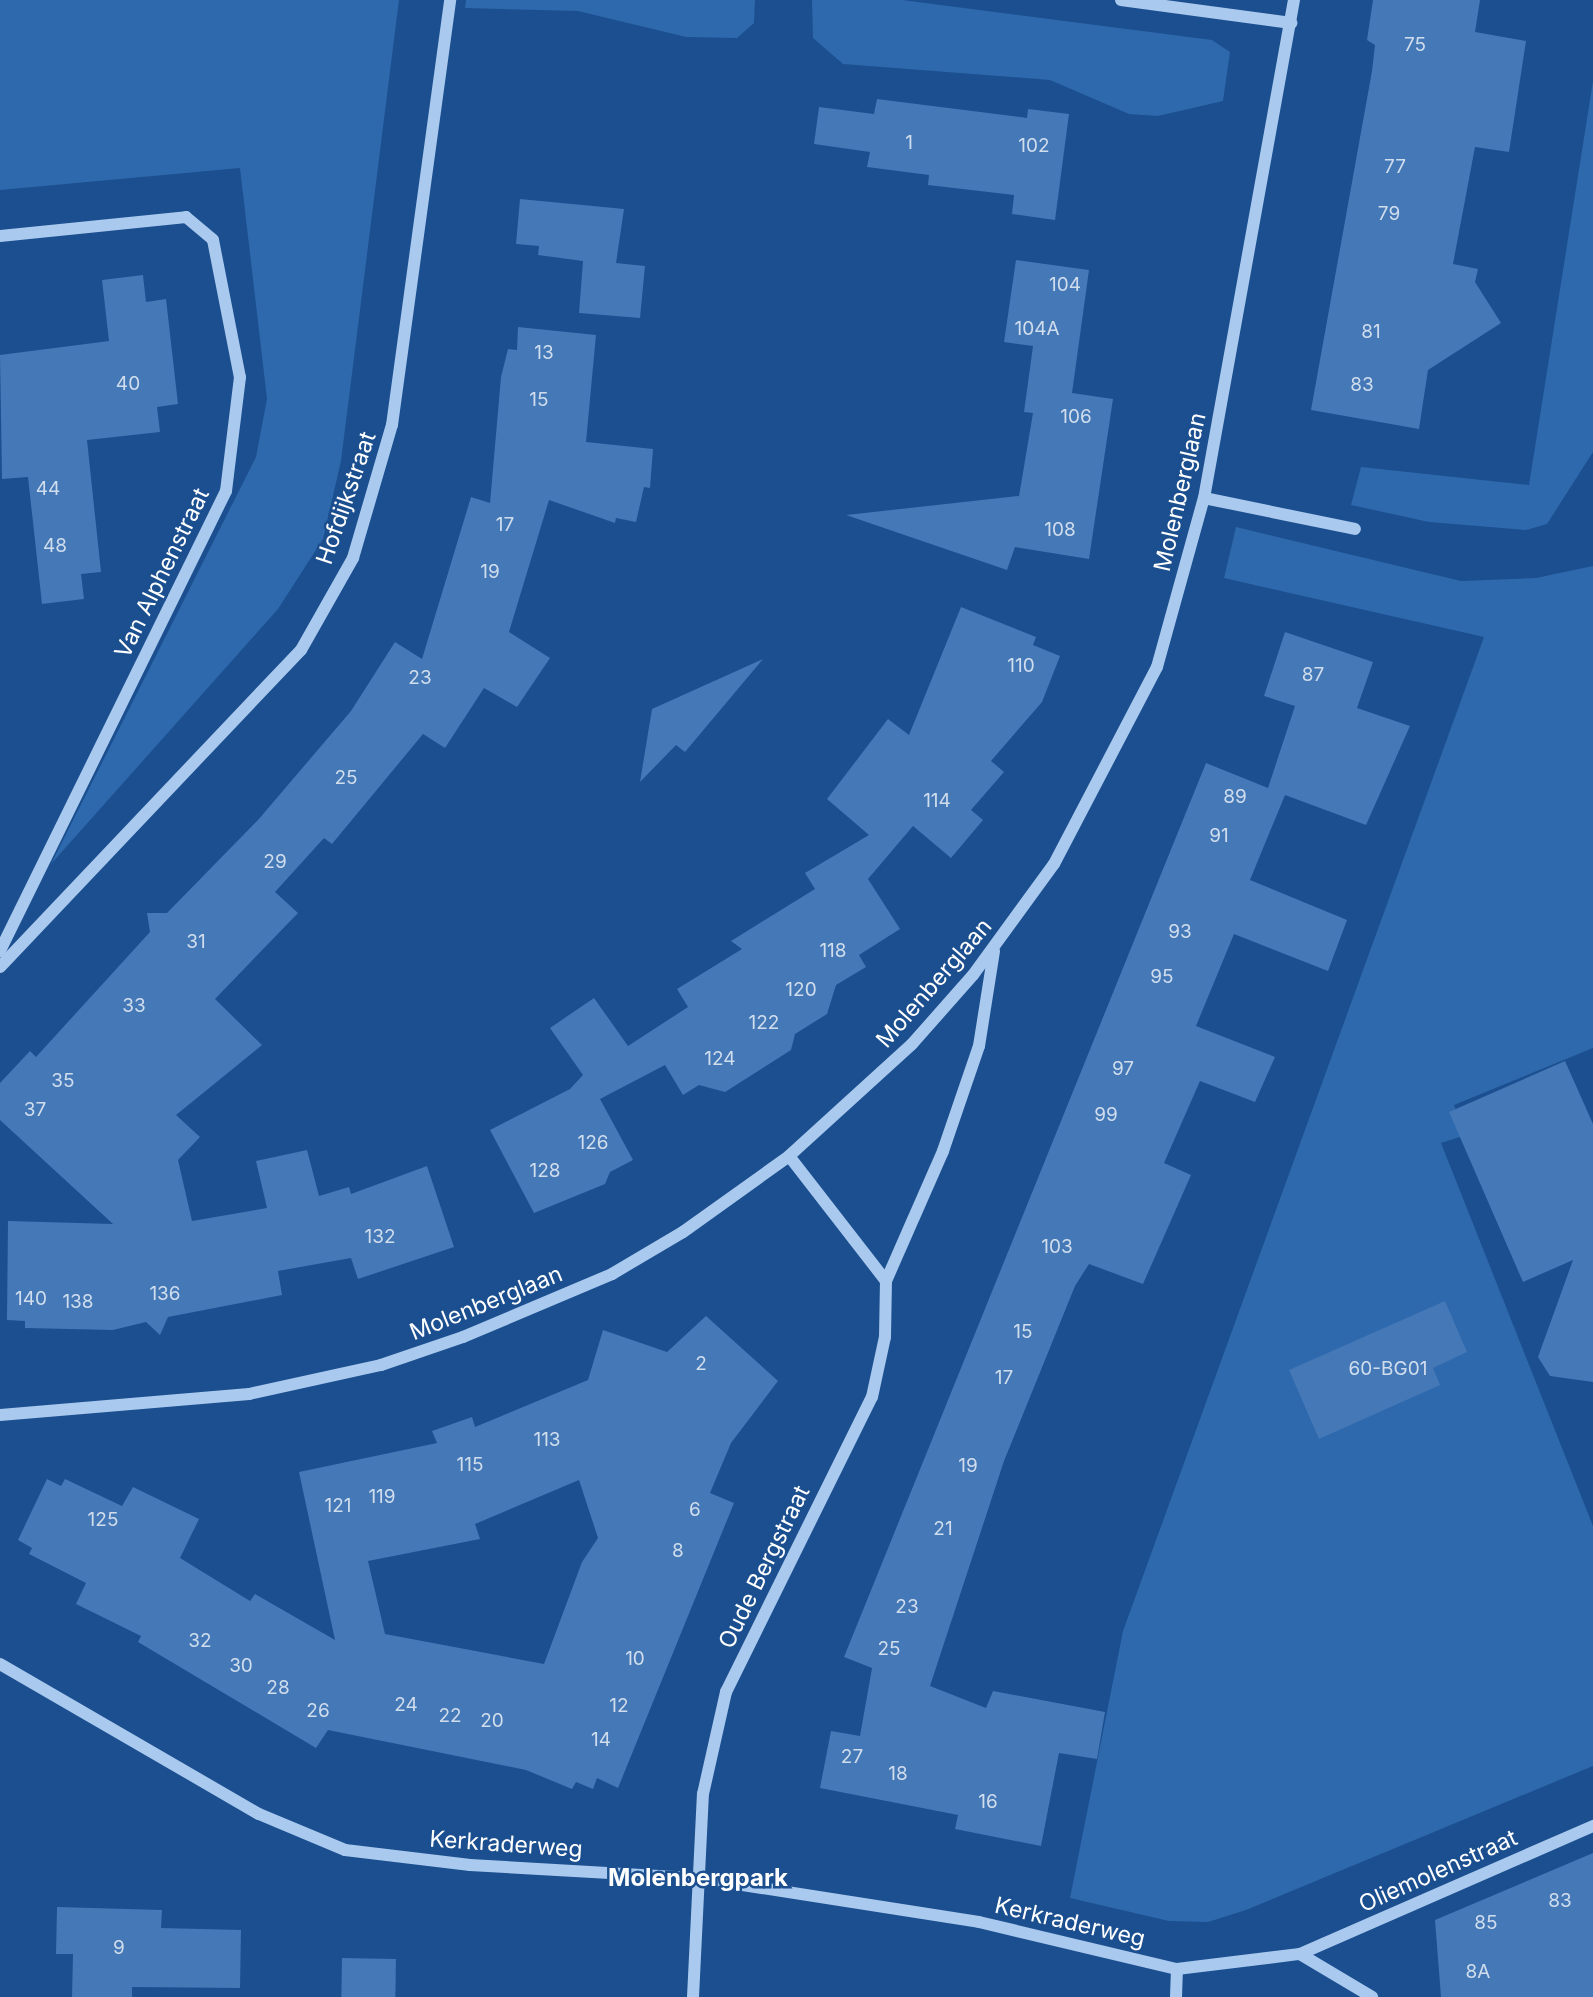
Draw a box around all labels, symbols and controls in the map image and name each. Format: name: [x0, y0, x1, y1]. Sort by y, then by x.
house number: 75: [1404, 34, 1426, 56]
house number: 1: [905, 132, 913, 154]
house number: 102: [1018, 135, 1050, 157]
house number: 77: [1384, 156, 1406, 178]
house number: 79: [1378, 203, 1400, 225]
house number: 104: [1049, 274, 1081, 296]
house number: 104A: [1014, 318, 1060, 340]
house number: 81: [1361, 321, 1381, 343]
house number: 13: [534, 342, 554, 364]
house number: 40: [116, 373, 140, 395]
house number: 83: [1350, 374, 1374, 396]
house number: 15: [529, 389, 549, 411]
house number: 106: [1060, 406, 1092, 428]
street label: Molenberglaan: [1148, 410, 1212, 574]
street label: Hofdijkstraat: [310, 428, 382, 568]
house number: 44: [36, 478, 60, 500]
street label: Van Alphenstraat: [109, 484, 215, 662]
house number: 17: [496, 514, 514, 536]
house number: 108: [1044, 519, 1076, 541]
house number: 48: [43, 535, 67, 557]
house number: 19: [480, 561, 500, 583]
house number: 110: [1007, 655, 1035, 677]
house number: 87: [1302, 664, 1324, 686]
house number: 23: [408, 667, 432, 689]
house number: 25: [334, 767, 358, 789]
house number: 89: [1223, 786, 1247, 808]
house number: 114: [923, 790, 951, 812]
house number: 91: [1209, 825, 1229, 847]
house number: 29: [263, 851, 287, 873]
street label: Molenberglaan: [870, 913, 998, 1053]
house number: 93: [1168, 921, 1192, 943]
house number: 31: [186, 931, 206, 953]
house number: 118: [819, 940, 847, 962]
house number: 95: [1150, 966, 1174, 988]
house number: 120: [785, 979, 817, 1001]
house number: 33: [122, 995, 146, 1017]
house number: 122: [749, 1012, 779, 1034]
house number: 124: [704, 1048, 736, 1070]
house number: 97: [1112, 1058, 1134, 1080]
house number: 35: [51, 1070, 75, 1092]
house number: 37: [24, 1099, 46, 1121]
house number: 99: [1094, 1104, 1118, 1126]
house number: 126: [577, 1132, 609, 1154]
house number: 128: [529, 1160, 561, 1182]
house number: 132: [364, 1226, 396, 1248]
house number: 103: [1041, 1236, 1073, 1258]
street label: Molenberglaan: [406, 1260, 566, 1346]
house number: 136: [149, 1283, 181, 1305]
house number: 140: [15, 1288, 47, 1310]
house number: 138: [62, 1291, 94, 1313]
house number: 15: [1013, 1321, 1033, 1343]
house number: 2: [695, 1353, 707, 1375]
house number: 60-BG01: [1349, 1358, 1427, 1380]
house number: 17: [995, 1367, 1013, 1389]
house number: 113: [533, 1429, 561, 1451]
house number: 115: [456, 1454, 484, 1476]
house number: 19: [958, 1455, 978, 1477]
street label: Oude Bergstraat: [713, 1481, 815, 1653]
house number: 119: [368, 1486, 396, 1508]
house number: 121: [324, 1495, 352, 1517]
house number: 6: [689, 1499, 701, 1521]
house number: 125: [88, 1509, 118, 1531]
house number: 21: [933, 1518, 953, 1540]
house number: 8: [672, 1540, 684, 1562]
house number: 23: [895, 1596, 919, 1618]
house number: 32: [188, 1630, 212, 1652]
house number: 25: [877, 1638, 901, 1660]
house number: 10: [625, 1648, 645, 1670]
house number: 30: [229, 1655, 253, 1677]
house number: 28: [266, 1677, 290, 1699]
house number: 24: [394, 1694, 418, 1716]
house number: 12: [609, 1695, 629, 1717]
house number: 26: [306, 1700, 330, 1722]
house number: 22: [438, 1705, 462, 1727]
house number: 20: [480, 1710, 504, 1732]
house number: 14: [591, 1729, 611, 1751]
house number: 27: [841, 1746, 863, 1768]
house number: 18: [888, 1763, 908, 1785]
house number: 16: [978, 1791, 998, 1813]
street label: Oliemolenstraat: [1355, 1824, 1521, 1918]
street label: Kerkraderweg: [429, 1825, 583, 1863]
district label: Molenbergpark: [608, 1864, 788, 1892]
house number: 83: [1548, 1890, 1572, 1912]
street label: Kerkraderweg: [992, 1891, 1148, 1953]
house number: 85: [1474, 1912, 1498, 1934]
house number: 9: [113, 1937, 125, 1959]
house number: 8A: [1466, 1961, 1490, 1983]

